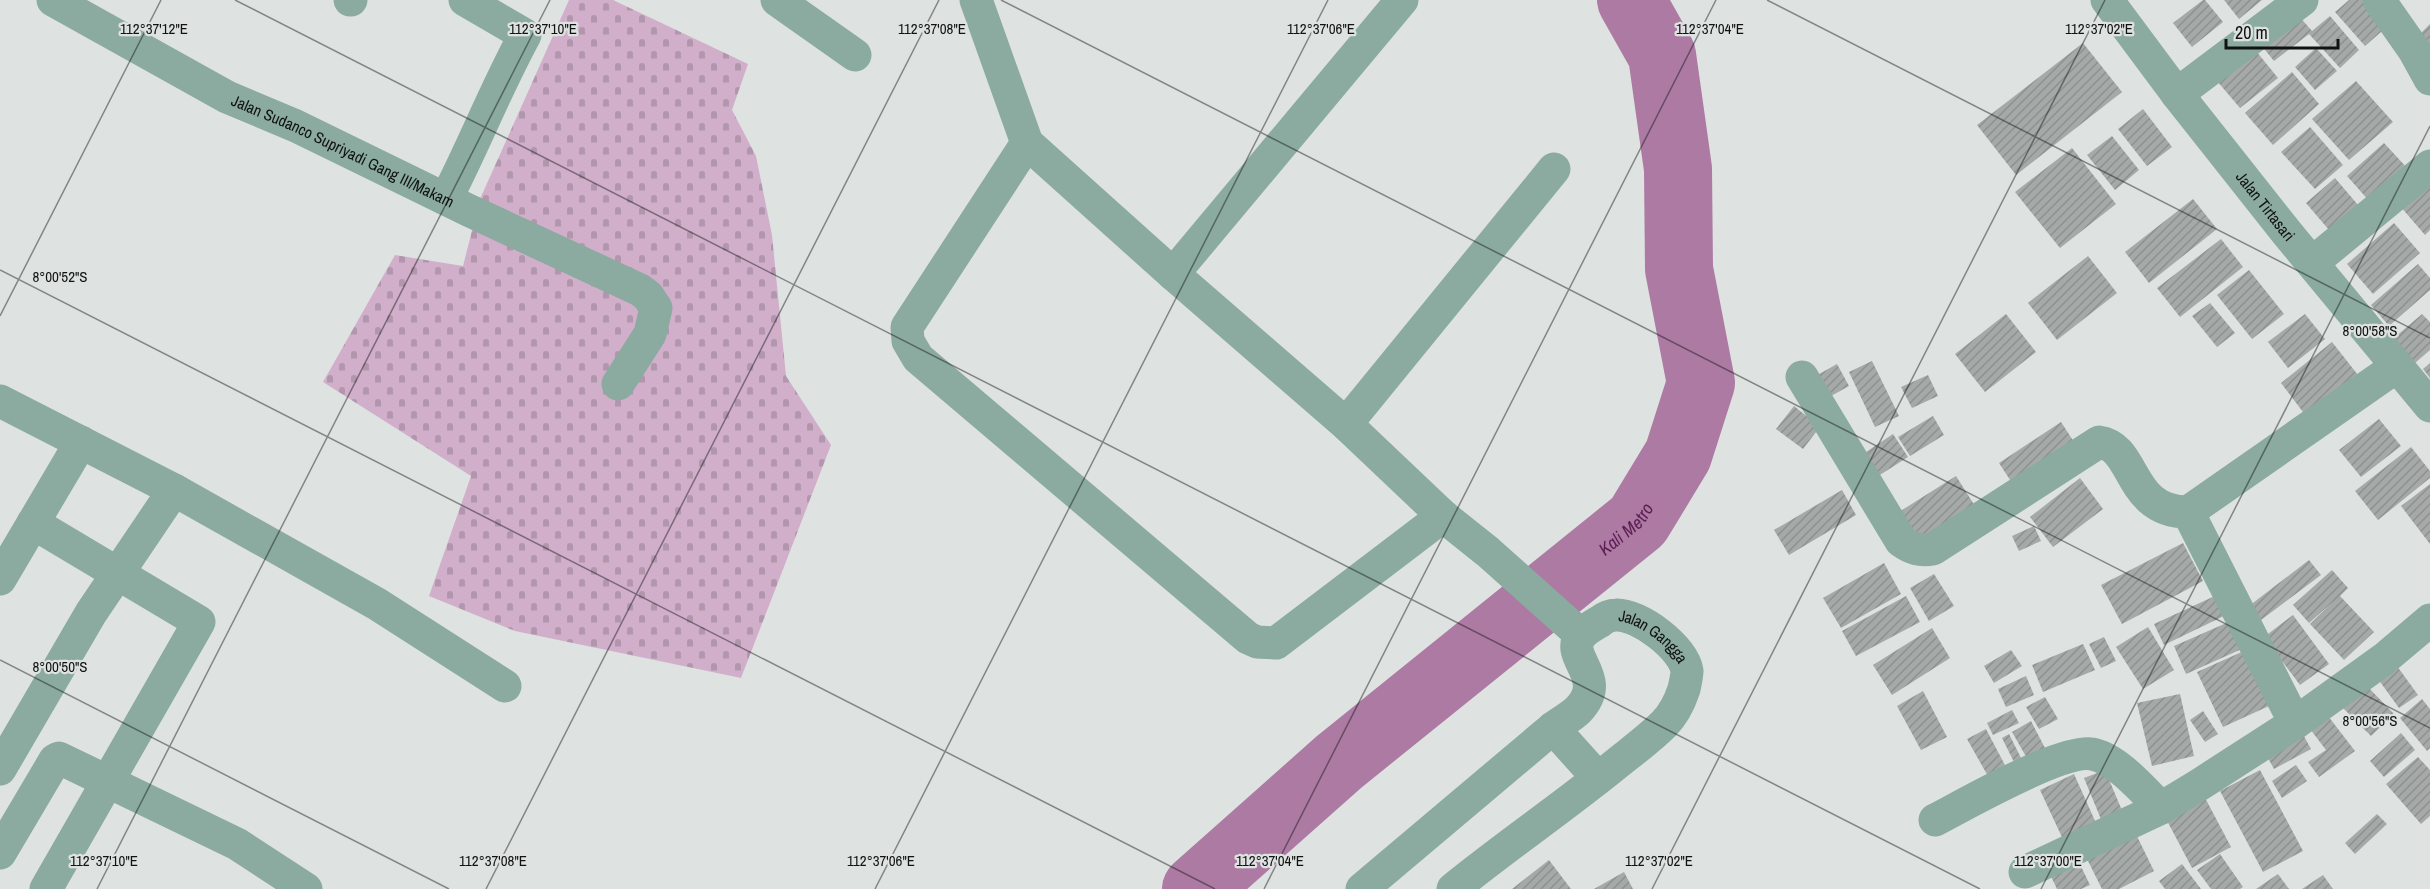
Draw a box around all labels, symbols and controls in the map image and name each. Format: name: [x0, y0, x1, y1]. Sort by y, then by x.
scale bar: [2226, 12, 2338, 50]
text: 112°37'12"E: [120, 18, 188, 39]
text: 112°37'10"E: [509, 18, 577, 39]
text: 112°37'08"E: [898, 18, 966, 39]
text: 112°37'06"E: [1287, 18, 1355, 39]
text: 112°37'04"E: [1676, 18, 1744, 39]
text: 112°37'02"E: [2065, 18, 2133, 39]
text: 20 m: [2235, 20, 2268, 45]
street label: Jalan Sudanco Supriyadi Gang III/Makam: [228, 89, 458, 213]
street label: Jalan Tirtasari: [2231, 166, 2300, 246]
text: 8°00'52"S: [32, 266, 88, 287]
text: 8°00'58"S: [2342, 320, 2398, 341]
water label: Kali Metro: [1593, 498, 1659, 561]
street label: Jalan Gangga: [1617, 604, 1694, 668]
text: 8°00'50"S: [32, 656, 88, 677]
text: 8°00'56"S: [2342, 710, 2398, 731]
text: 112°37'10"E: [70, 850, 138, 871]
text: 112°37'08"E: [459, 850, 527, 871]
text: 112°37'06"E: [847, 850, 915, 871]
text: 112°37'04"E: [1236, 850, 1304, 871]
text: 112°37'02"E: [1625, 850, 1693, 871]
text: 112°37'00"E: [2014, 850, 2082, 871]

